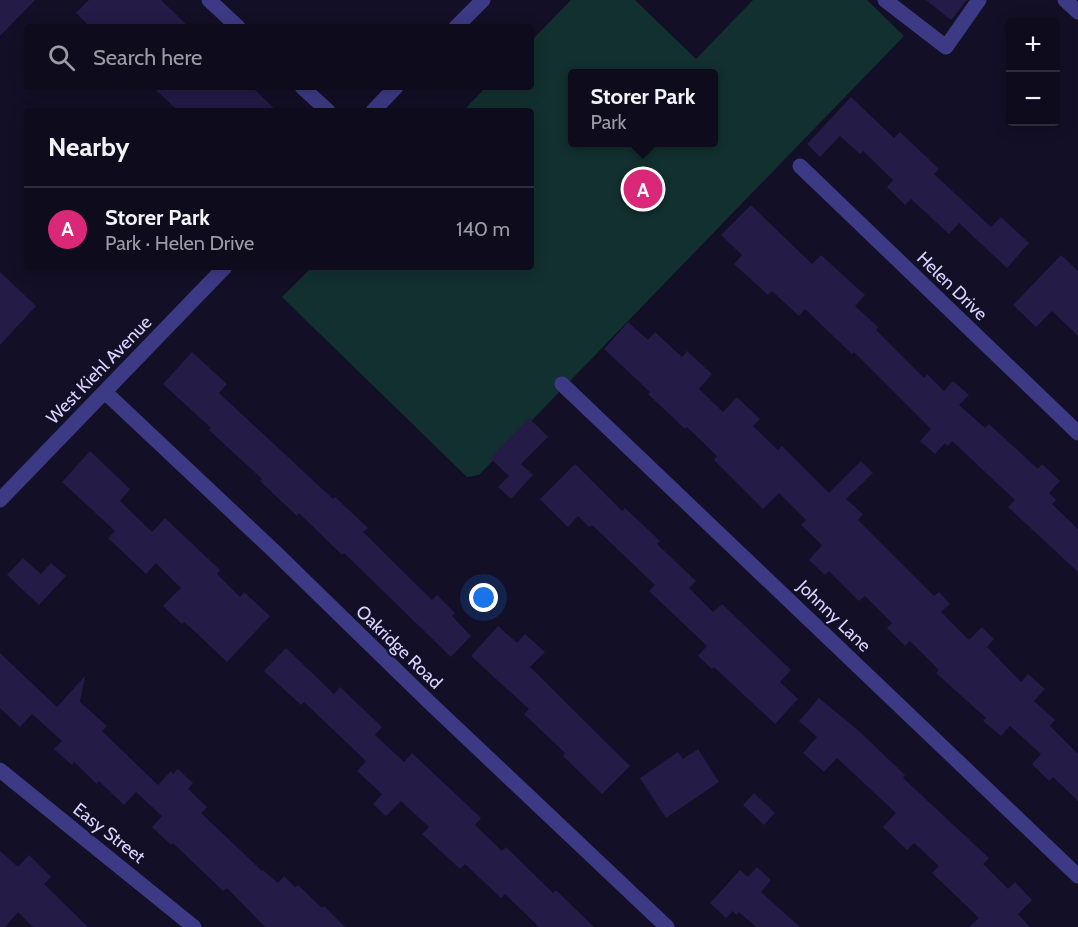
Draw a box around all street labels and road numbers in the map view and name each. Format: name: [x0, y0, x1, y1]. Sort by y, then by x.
street label: Helen Drive: [912, 247, 992, 325]
street label: West Kiehl Avenue: [42, 311, 156, 429]
street label: Johnny Lane: [792, 575, 875, 657]
street label: Oakridge Road: [351, 600, 447, 694]
street label: Easy Street: [69, 798, 149, 868]

